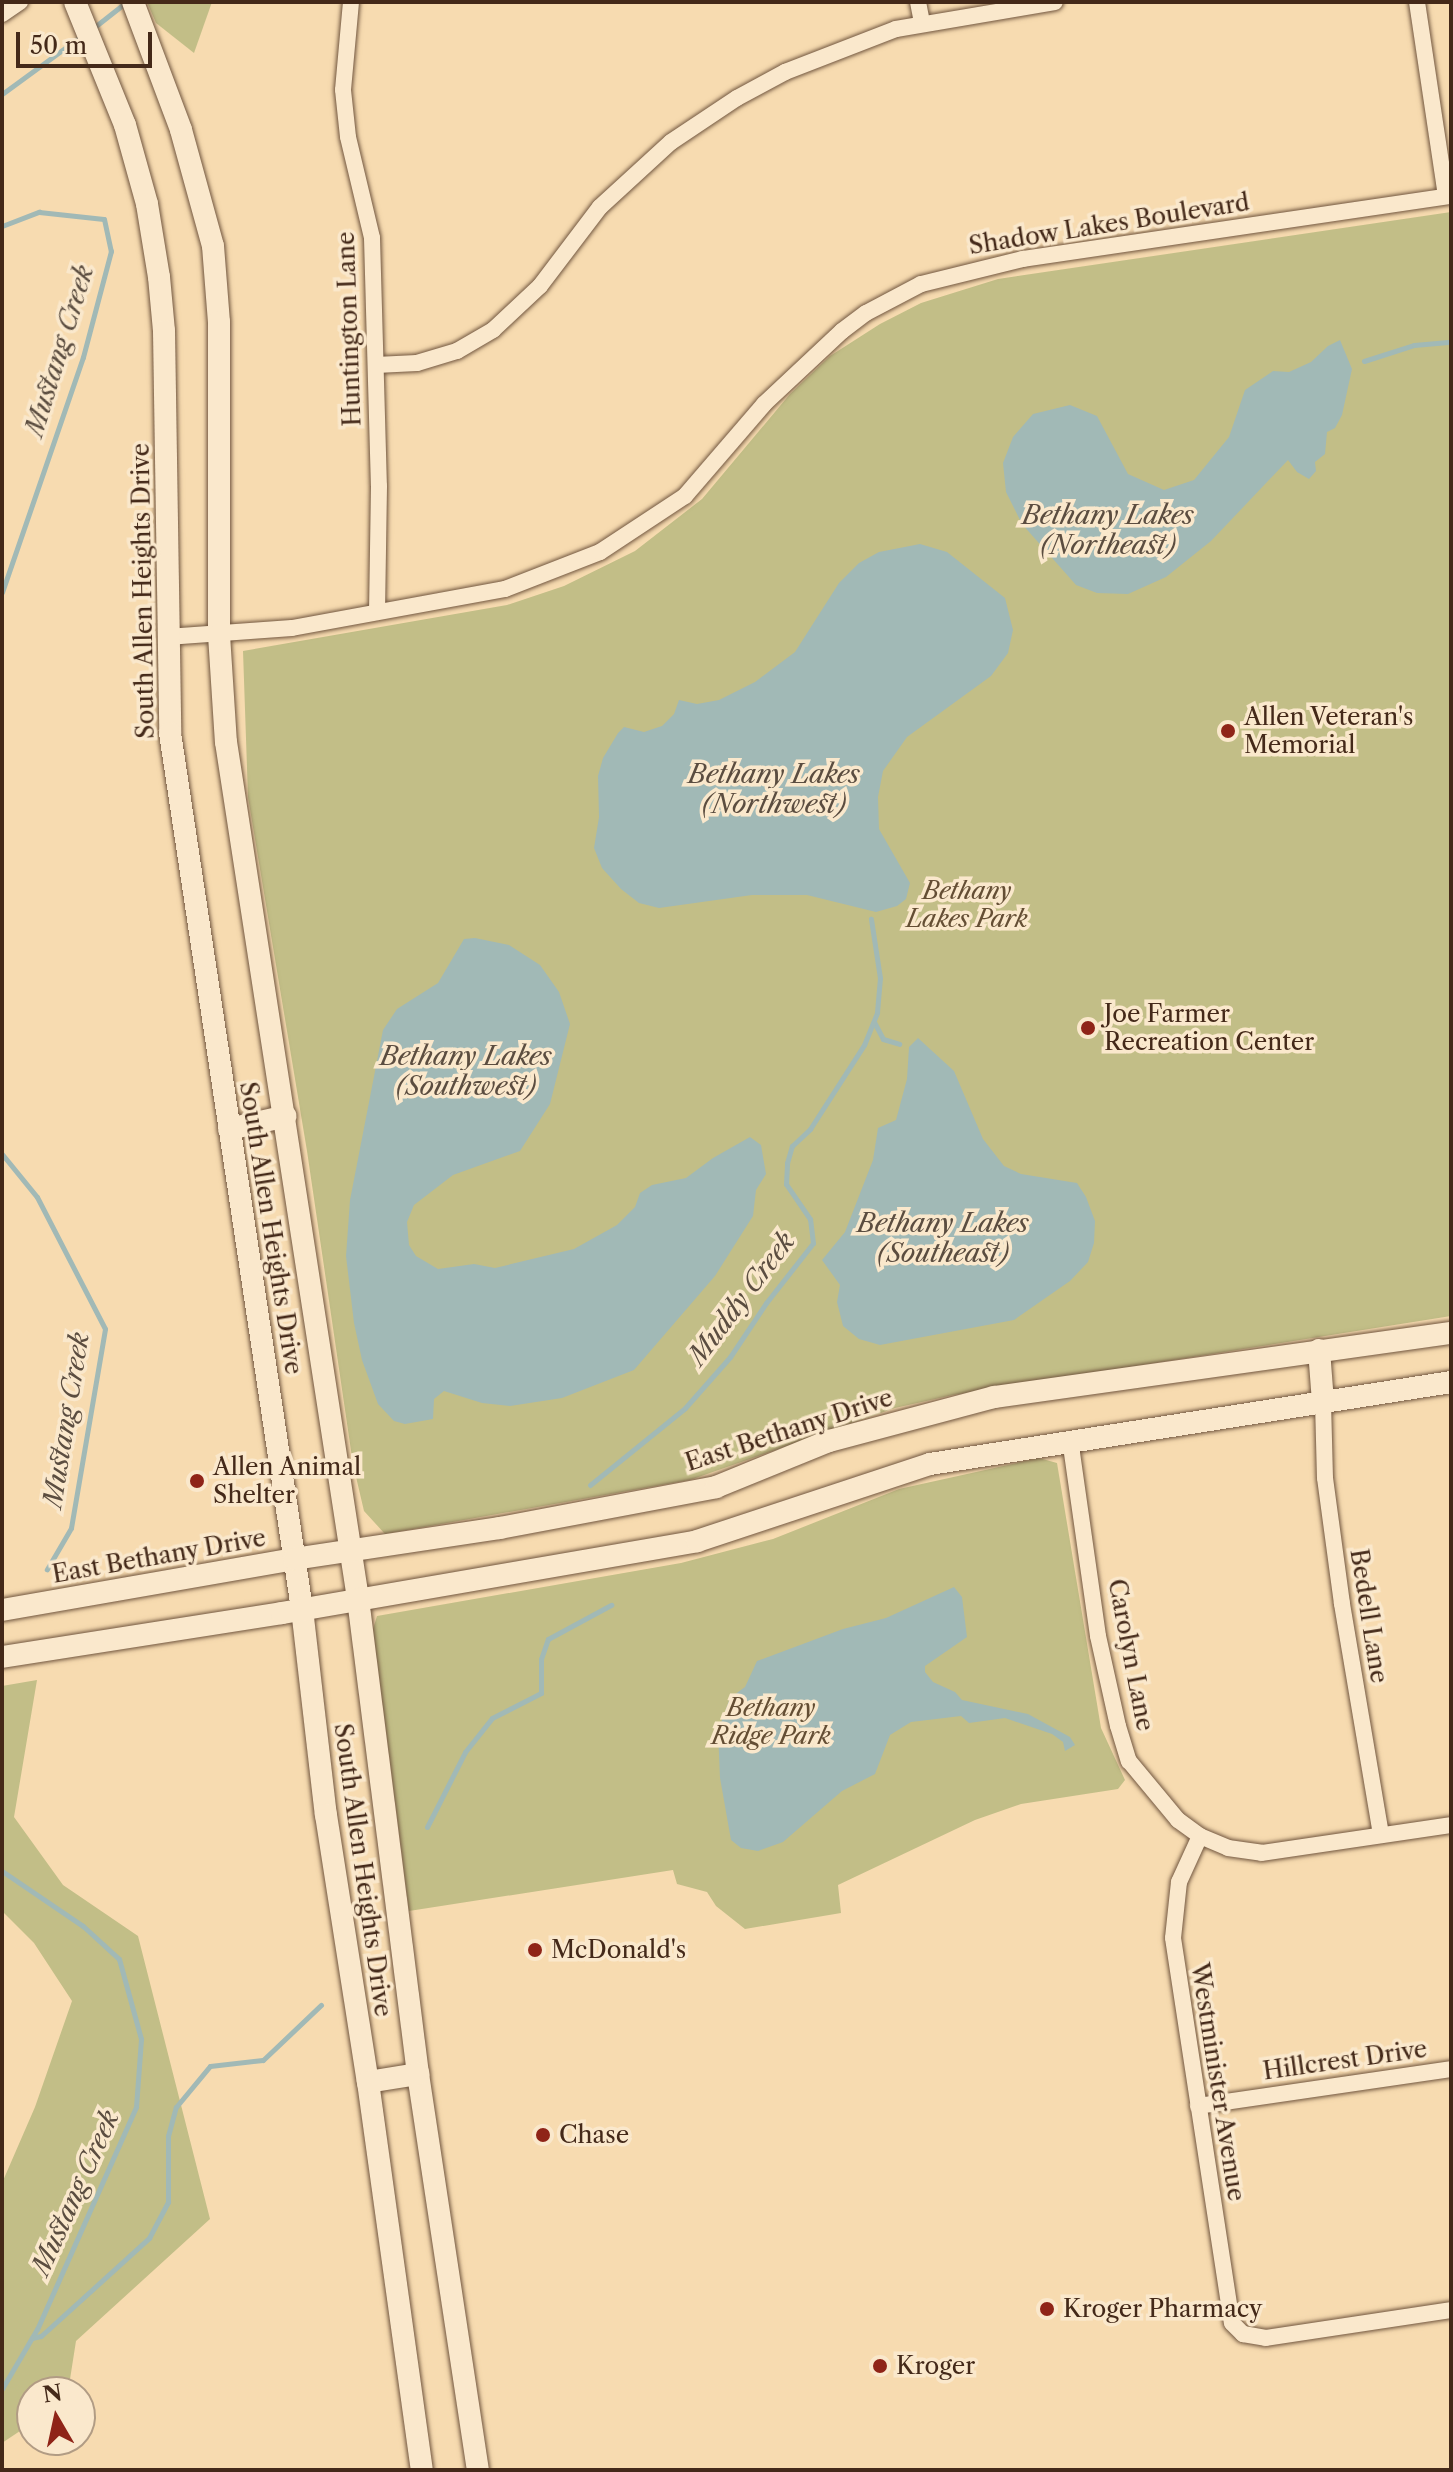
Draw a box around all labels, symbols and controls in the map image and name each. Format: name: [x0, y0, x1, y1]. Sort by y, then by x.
scale bar: [20, 16, 156, 66]
text: 50 m: [30, 31, 87, 60]
street label: Shadow Lakes Boulevard: [966, 188, 1252, 260]
street label: Huntington Lane: [331, 231, 367, 427]
water label: Mustang Creek: [19, 262, 101, 440]
street label: South Allen Heights Drive: [126, 442, 160, 740]
water label: Bethany Lakes (Northeast): [1022, 500, 1194, 562]
place label: Allen Veteran's Memorial: [1244, 703, 1414, 759]
marker: Allen Veteran's Memorial: [1219, 722, 1237, 740]
water label: Bethany Lakes (Northwest): [688, 759, 860, 820]
park label: Bethany Lakes Park: [906, 877, 1028, 933]
place label: Joe Farmer Recreation Center: [1104, 1000, 1314, 1056]
marker: Joe Farmer Recreation Center: [1079, 1019, 1097, 1037]
water label: Bethany Lakes (Southwest): [380, 1041, 552, 1102]
street label: South Allen Heights Drive: [234, 1079, 308, 1377]
water label: Bethany Lakes (Southeast): [857, 1208, 1029, 1270]
water label: Muddy Creek: [682, 1227, 802, 1371]
water label: Mustang Creek: [38, 1330, 96, 1510]
street label: East Bethany Drive: [681, 1383, 897, 1477]
place label: Allen Animal Shelter: [213, 1453, 362, 1509]
marker: Allen Animal Shelter: [188, 1472, 206, 1490]
street label: East Bethany Drive: [49, 1523, 269, 1589]
street label: Bedell Lane: [1344, 1547, 1394, 1685]
street label: Carolyn Lane: [1102, 1577, 1160, 1733]
park label: Bethany Ridge Park: [711, 1694, 831, 1750]
street label: South Allen Heights Drive: [328, 1721, 398, 2019]
place label: McDonald's: [551, 1936, 686, 1964]
marker: McDonald's: [526, 1941, 544, 1959]
street label: Westminister Avenue: [1185, 1960, 1251, 2204]
street label: Hillcrest Drive: [1261, 2034, 1429, 2086]
water label: Mustang Creek: [26, 2106, 126, 2280]
place label: Chase: [559, 2121, 629, 2149]
marker: Chase: [534, 2126, 552, 2144]
place label: Kroger Pharmacy: [1063, 2295, 1263, 2323]
marker: Kroger Pharmacy: [1038, 2300, 1056, 2318]
place label: Kroger: [896, 2352, 975, 2380]
marker: Kroger: [871, 2357, 889, 2375]
north arrow: [16, 2376, 96, 2456]
text: N: [41, 2379, 64, 2409]

